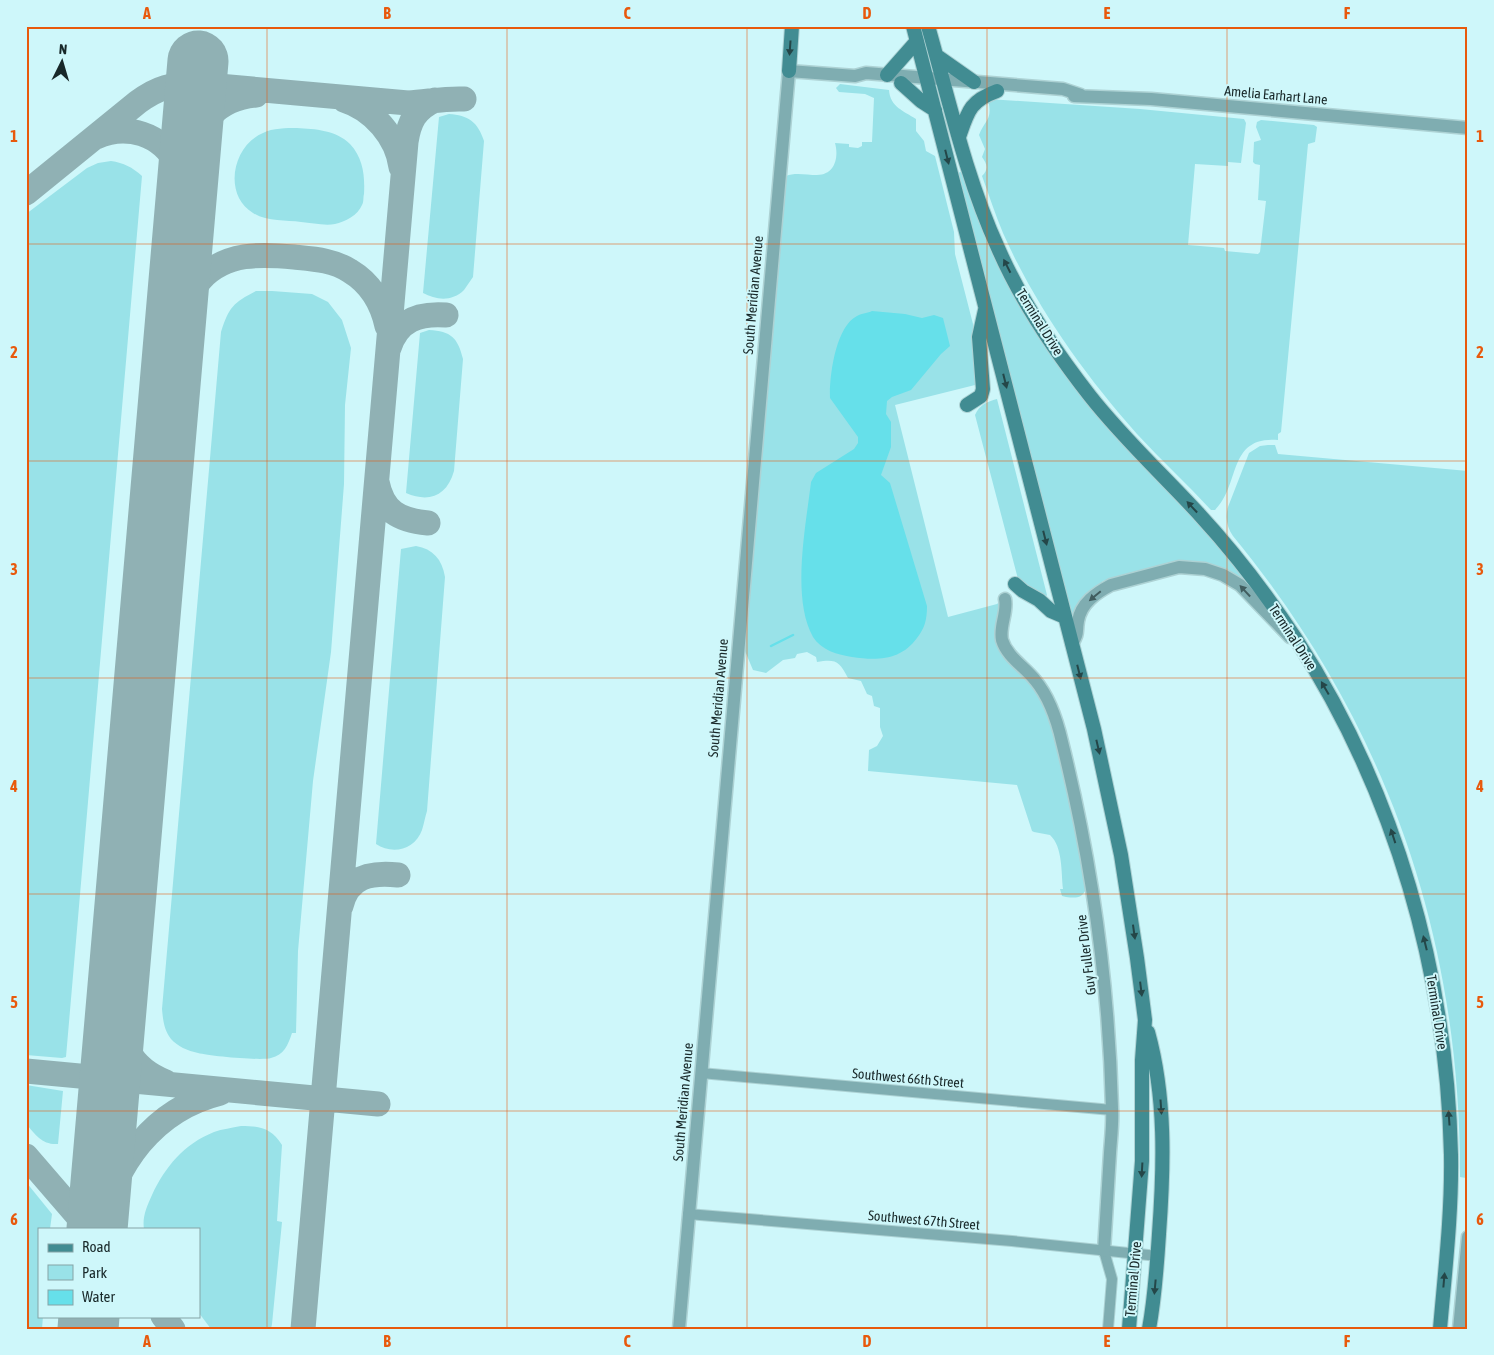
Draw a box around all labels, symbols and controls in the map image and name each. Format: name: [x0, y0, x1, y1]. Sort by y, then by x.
text: A: [142, 4, 151, 22]
text: B: [383, 4, 391, 22]
text: C: [623, 4, 631, 22]
text: D: [863, 4, 872, 22]
text: E: [1104, 4, 1111, 22]
text: F: [1344, 4, 1351, 22]
north arrow: [38, 38, 88, 88]
text: N: [58, 41, 68, 57]
one-way arrow: [786, 41, 794, 57]
street label: Amelia Earhart Lane: [1224, 83, 1328, 107]
text: 1: [10, 127, 18, 145]
text: 1: [1476, 127, 1484, 145]
one-way arrow: [943, 150, 951, 165]
street label: South Meridian Avenue: [740, 235, 766, 355]
one-way arrow: [1002, 259, 1010, 273]
street label: Terminal Drive: [1013, 286, 1067, 358]
text: 2: [10, 343, 18, 361]
text: 2: [1476, 343, 1484, 361]
one-way arrow: [1001, 373, 1009, 388]
one-way arrow: [1186, 501, 1198, 513]
one-way arrow: [1041, 531, 1049, 546]
text: 3: [10, 560, 18, 578]
text: 3: [1476, 560, 1484, 578]
one-way arrow: [1239, 585, 1251, 597]
one-way arrow: [1089, 590, 1101, 602]
street label: Terminal Drive: [1266, 601, 1320, 673]
street label: South Meridian Avenue: [705, 638, 731, 758]
one-way arrow: [1076, 665, 1084, 680]
one-way arrow: [1321, 681, 1329, 696]
one-way arrow: [1094, 740, 1102, 755]
text: 4: [9, 777, 18, 795]
text: 4: [1475, 777, 1484, 795]
one-way arrow: [1388, 828, 1396, 843]
street label: Guy Fuller Drive: [1073, 914, 1099, 996]
one-way arrow: [1130, 924, 1138, 940]
one-way arrow: [1420, 935, 1428, 950]
street label: Terminal Drive: [1423, 974, 1451, 1050]
one-way arrow: [1137, 982, 1145, 998]
text: 5: [10, 993, 18, 1011]
text: 5: [1476, 993, 1484, 1011]
street label: South Meridian Avenue: [670, 1042, 696, 1162]
street label: Southwest 66th Street: [851, 1065, 965, 1091]
one-way arrow: [1157, 1099, 1165, 1115]
one-way arrow: [1445, 1110, 1453, 1126]
one-way arrow: [1137, 1162, 1145, 1178]
street label: Southwest 67th Street: [867, 1207, 981, 1233]
text: 6: [10, 1210, 18, 1228]
text: 6: [1476, 1210, 1484, 1228]
legend: [38, 1228, 200, 1318]
text: Road: [82, 1238, 111, 1255]
street label: Terminal Drive: [1122, 1241, 1144, 1317]
text: Park: [82, 1264, 107, 1281]
one-way arrow: [1440, 1272, 1448, 1288]
one-way arrow: [1151, 1279, 1159, 1295]
text: Water: [82, 1288, 115, 1305]
text: A: [142, 1332, 151, 1350]
text: B: [383, 1332, 391, 1350]
text: C: [623, 1332, 631, 1350]
text: D: [863, 1332, 872, 1350]
text: E: [1104, 1332, 1111, 1350]
text: F: [1344, 1332, 1351, 1350]

